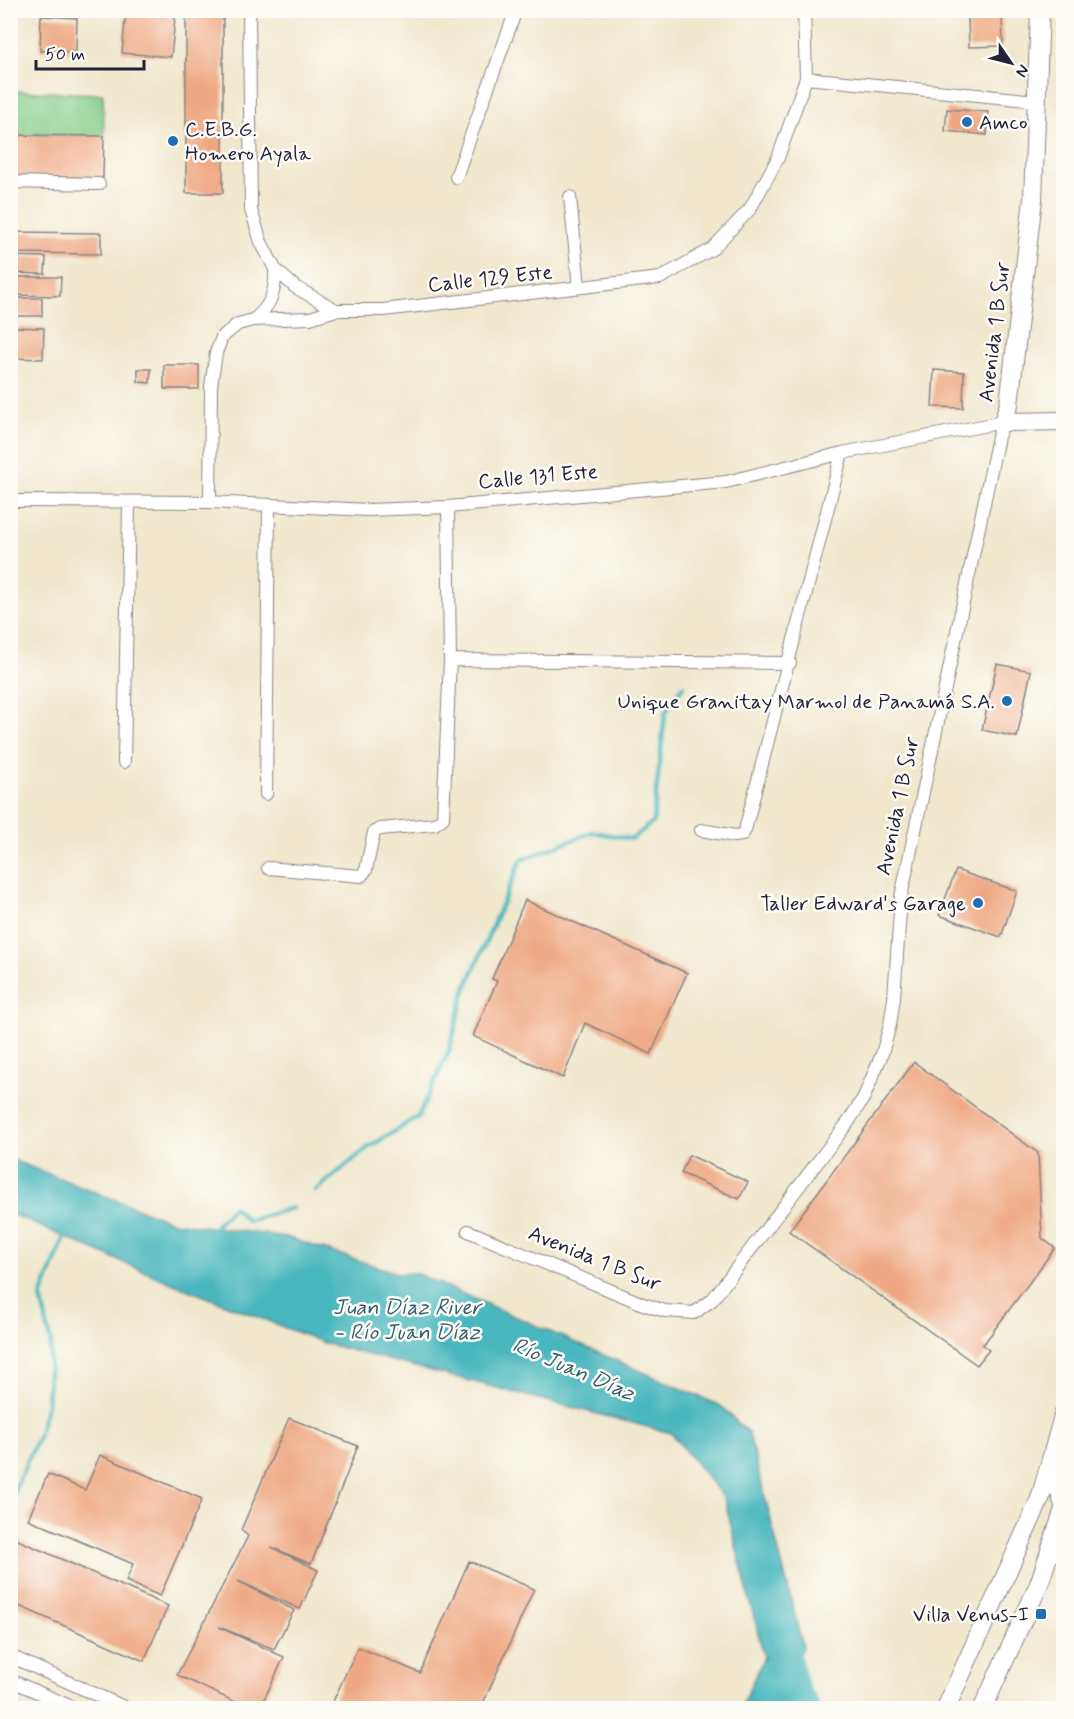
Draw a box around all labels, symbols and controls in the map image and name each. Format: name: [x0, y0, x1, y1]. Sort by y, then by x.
scale bar: [36, 33, 144, 71]
north arrow: [981, 33, 1041, 93]
text: 50 m: [45, 43, 85, 67]
text: N: [1010, 60, 1034, 81]
place label: Amco: [979, 109, 1028, 137]
marker: Amco: [960, 115, 974, 129]
place label: C.E.B.G. Homero Ayala: [185, 116, 311, 168]
marker: C.E.B.G. Homero Ayala: [166, 134, 180, 148]
street label: Calle 129 Este: [426, 259, 554, 299]
street label: Avenida 1 B Sur: [973, 260, 1017, 404]
street label: Calle 131 Este: [477, 458, 599, 496]
place label: Unique Granitay Marmol de Panamá S.A.: [617, 688, 995, 716]
marker: Unique Granitay Marmol de Panamá S.A.: [1000, 694, 1014, 708]
street label: Avenida 1 B Sur: [870, 734, 926, 878]
place label: Taller Edward's Garage: [760, 890, 966, 918]
marker: Taller Edward's Garage: [971, 896, 985, 910]
street label: Avenida 1 B Sur: [524, 1220, 665, 1298]
water label: Juan Díaz River - Río Juan Díaz: [333, 1294, 484, 1347]
water label: Río Juan Díaz: [508, 1331, 639, 1408]
place label: Villa Venus-I: [913, 1601, 1029, 1629]
marker: Villa Venus-I: [1034, 1607, 1048, 1621]

